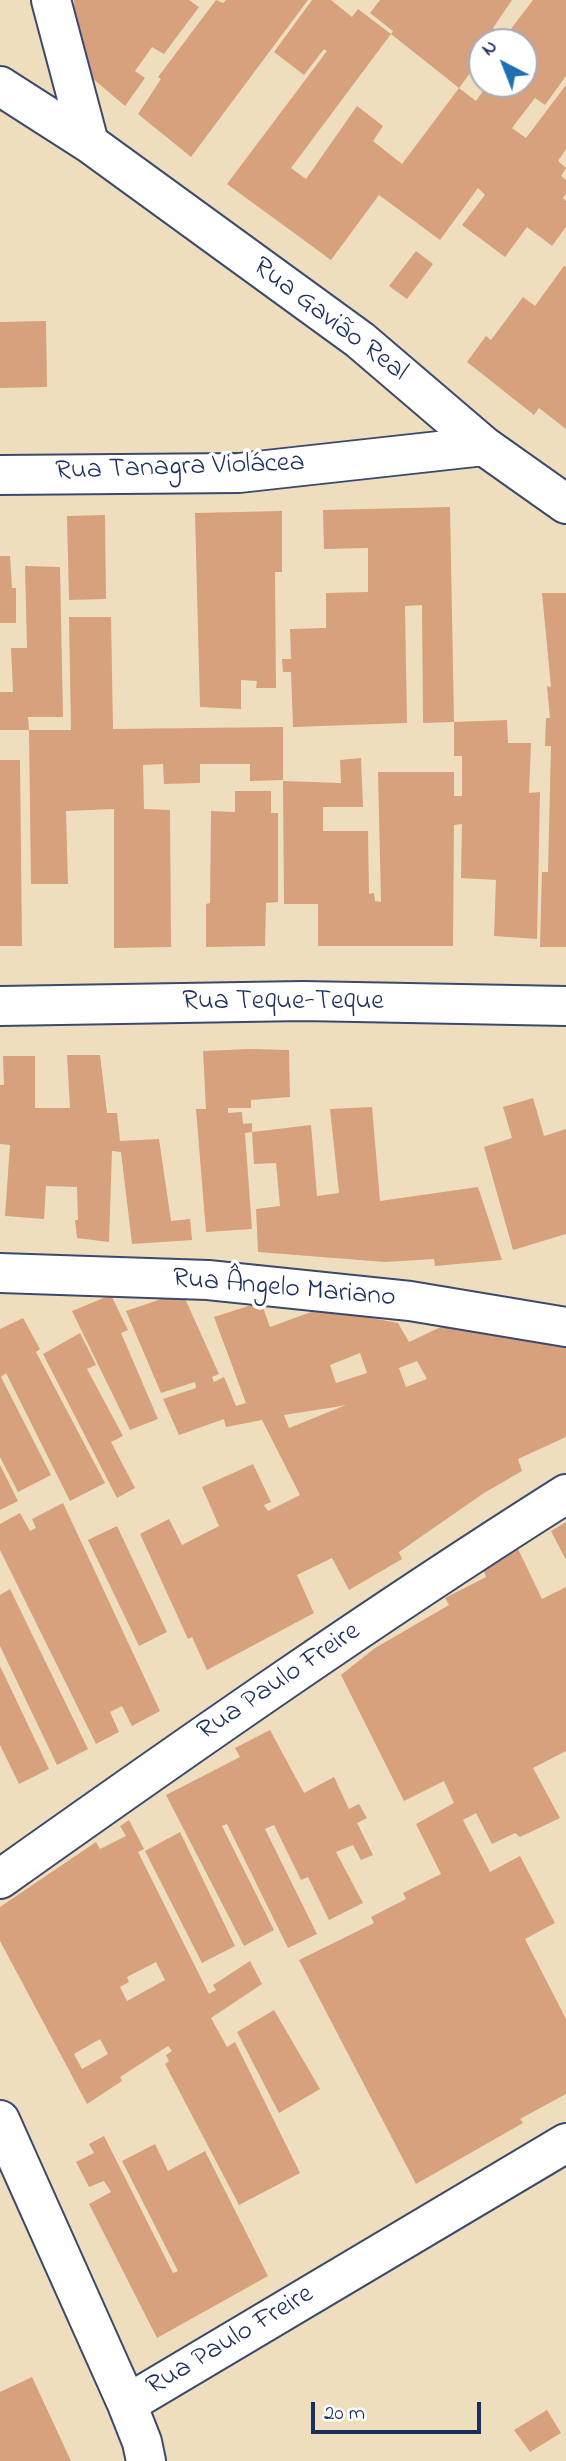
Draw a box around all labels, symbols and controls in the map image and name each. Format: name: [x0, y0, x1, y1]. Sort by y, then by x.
north arrow: [468, 28, 538, 98]
text: N: [476, 34, 504, 63]
street label: Rua Gavião Real: [245, 252, 413, 390]
street label: Rua Tanagra Violácea: [55, 448, 305, 490]
street label: Rua Teque-Teque: [182, 986, 384, 1020]
street label: Rua Ângelo Mariano: [171, 1264, 397, 1316]
street label: Rua Paulo Freire: [192, 1616, 368, 1750]
street label: Rua Paulo Freire: [141, 2279, 321, 2405]
scale bar: [314, 2388, 484, 2432]
text: 20 m: [324, 2399, 365, 2429]

